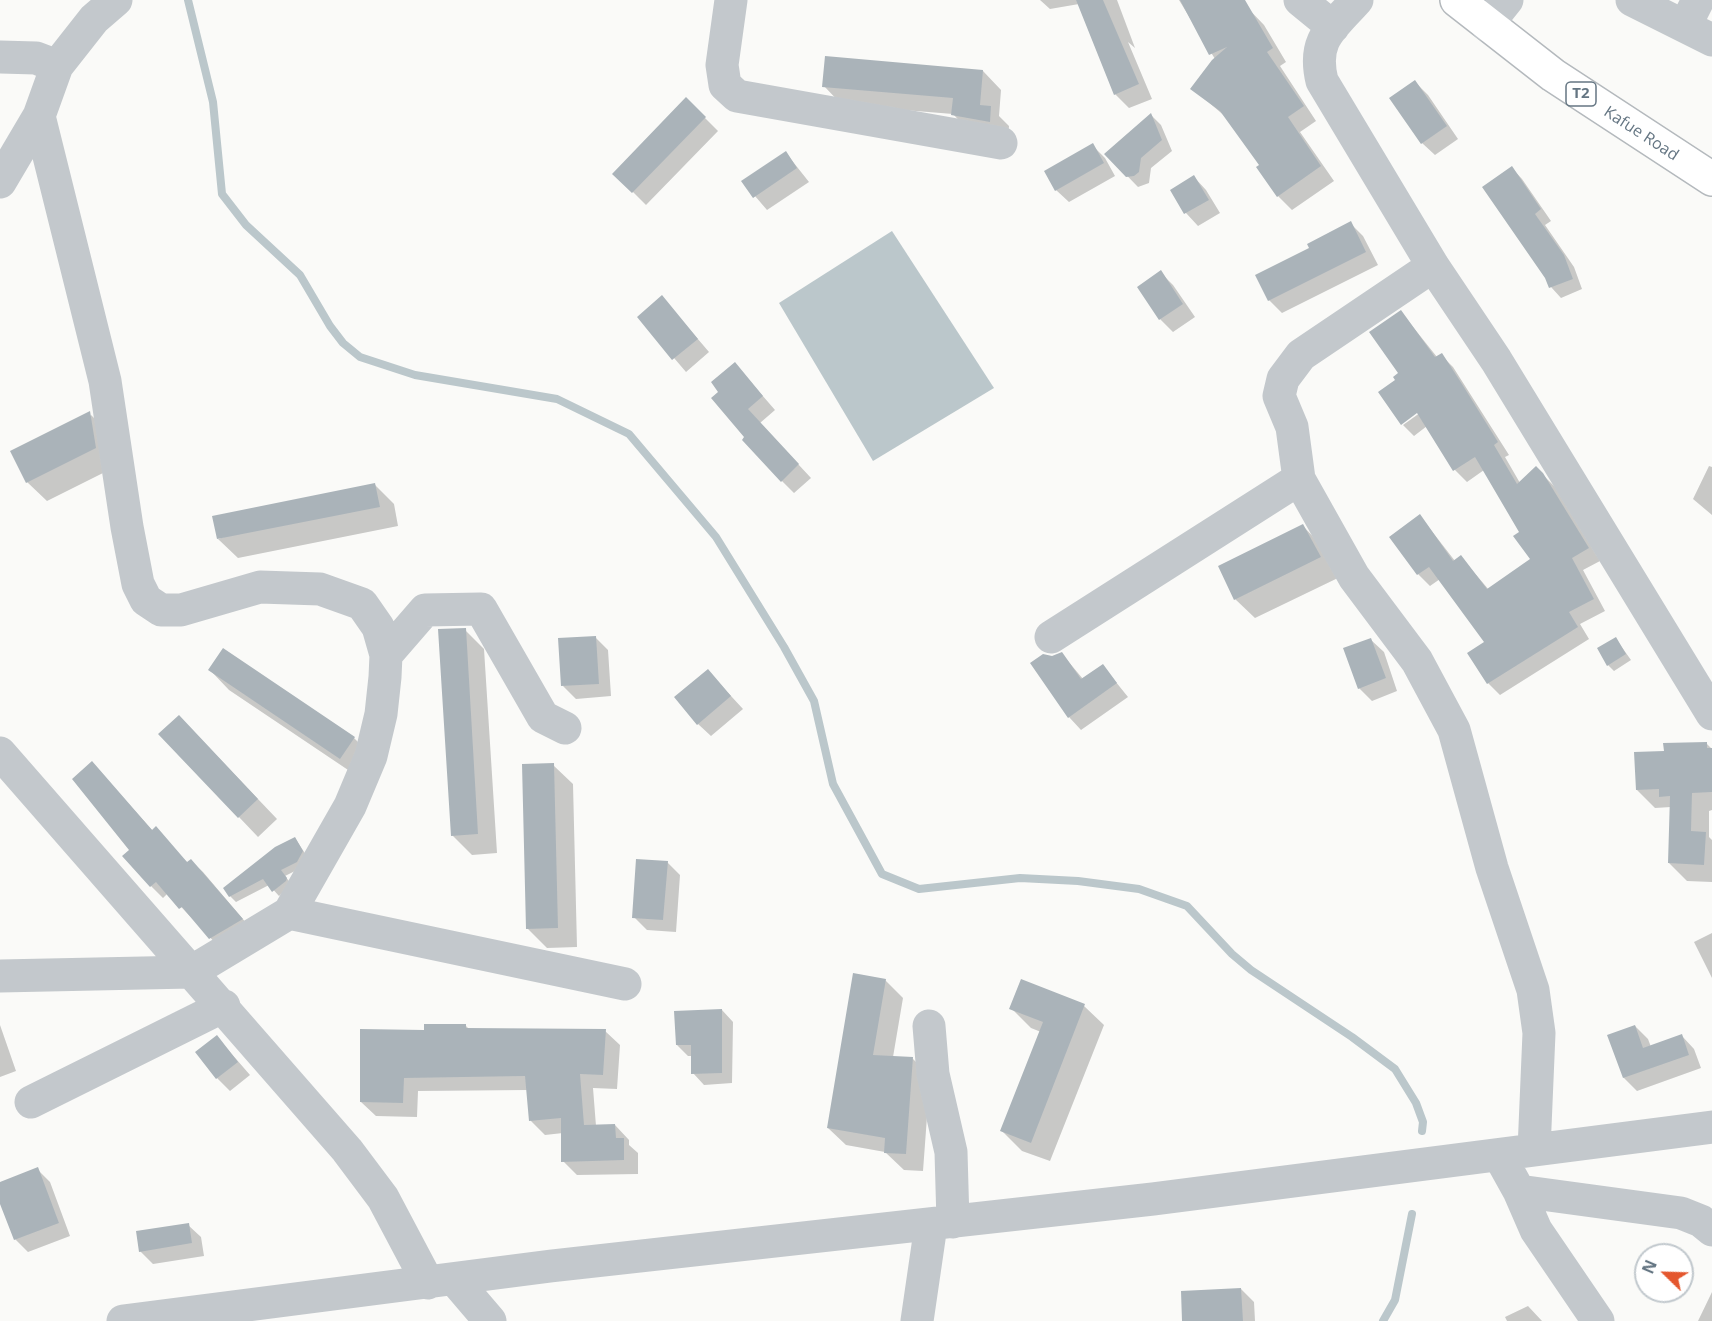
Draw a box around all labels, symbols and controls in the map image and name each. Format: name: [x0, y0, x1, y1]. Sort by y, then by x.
road number: T2: [1566, 82, 1596, 106]
street label: Kafue Road: [1600, 103, 1682, 165]
north arrow: [1634, 1243, 1694, 1303]
text: N: [1637, 1256, 1662, 1277]

